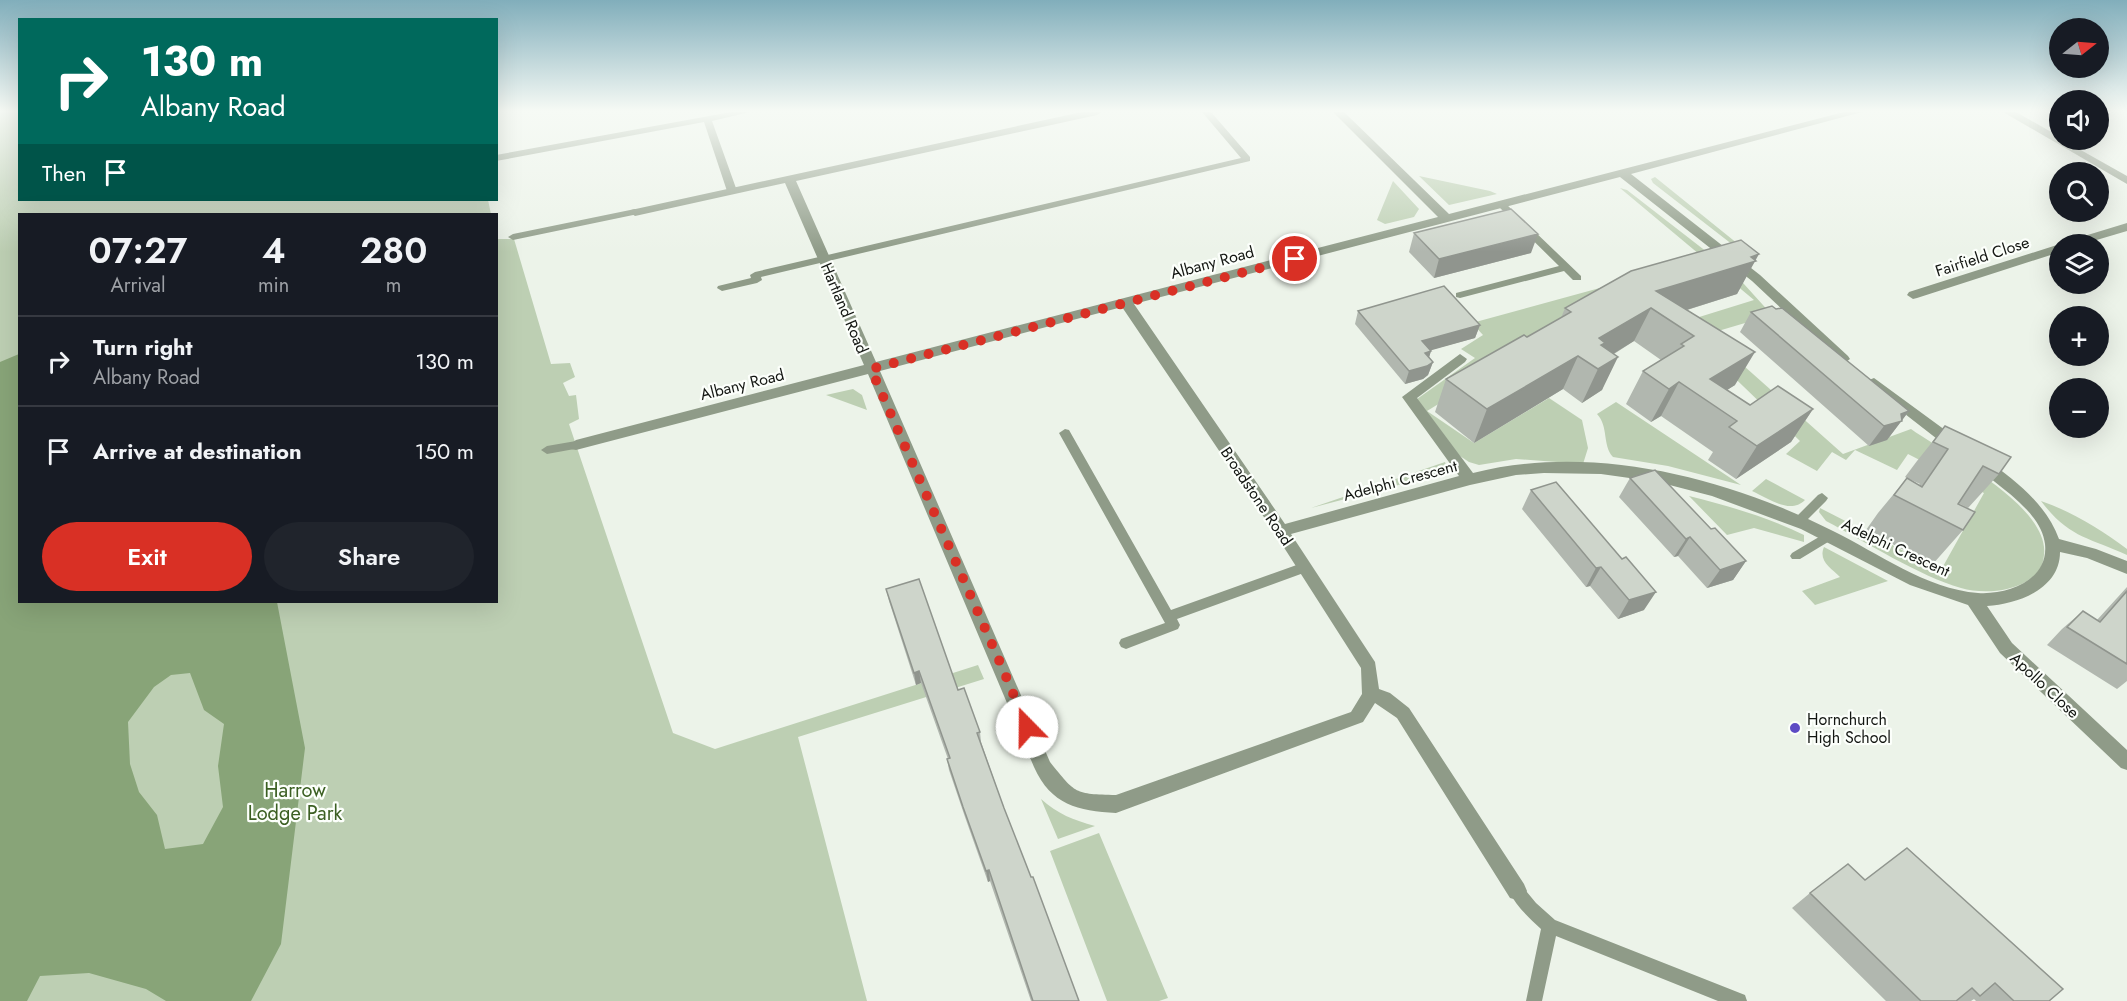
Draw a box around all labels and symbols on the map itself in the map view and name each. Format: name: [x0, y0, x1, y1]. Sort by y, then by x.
north arrow: [2049, 18, 2109, 78]
street label: Fairfield Close: [1932, 230, 2032, 282]
pin: [1269, 233, 1320, 284]
street label: Albany Road: [1168, 240, 1257, 285]
street label: Hartland Road: [815, 259, 874, 357]
street label: Albany Road: [698, 363, 786, 406]
street label: Broadstone Road: [1215, 442, 1298, 550]
street label: Adelphi Crescent: [1341, 454, 1460, 507]
street label: Adelphi Crescent: [1838, 512, 1954, 583]
street label: Apollo Close: [2005, 647, 2084, 724]
position arrow: [995, 695, 1059, 759]
place label: Hornchurch High School: [1807, 708, 1891, 749]
marker: Hornchurch High School: [1788, 721, 1802, 735]
park label: Harrow Lodge Park: [248, 776, 343, 828]

